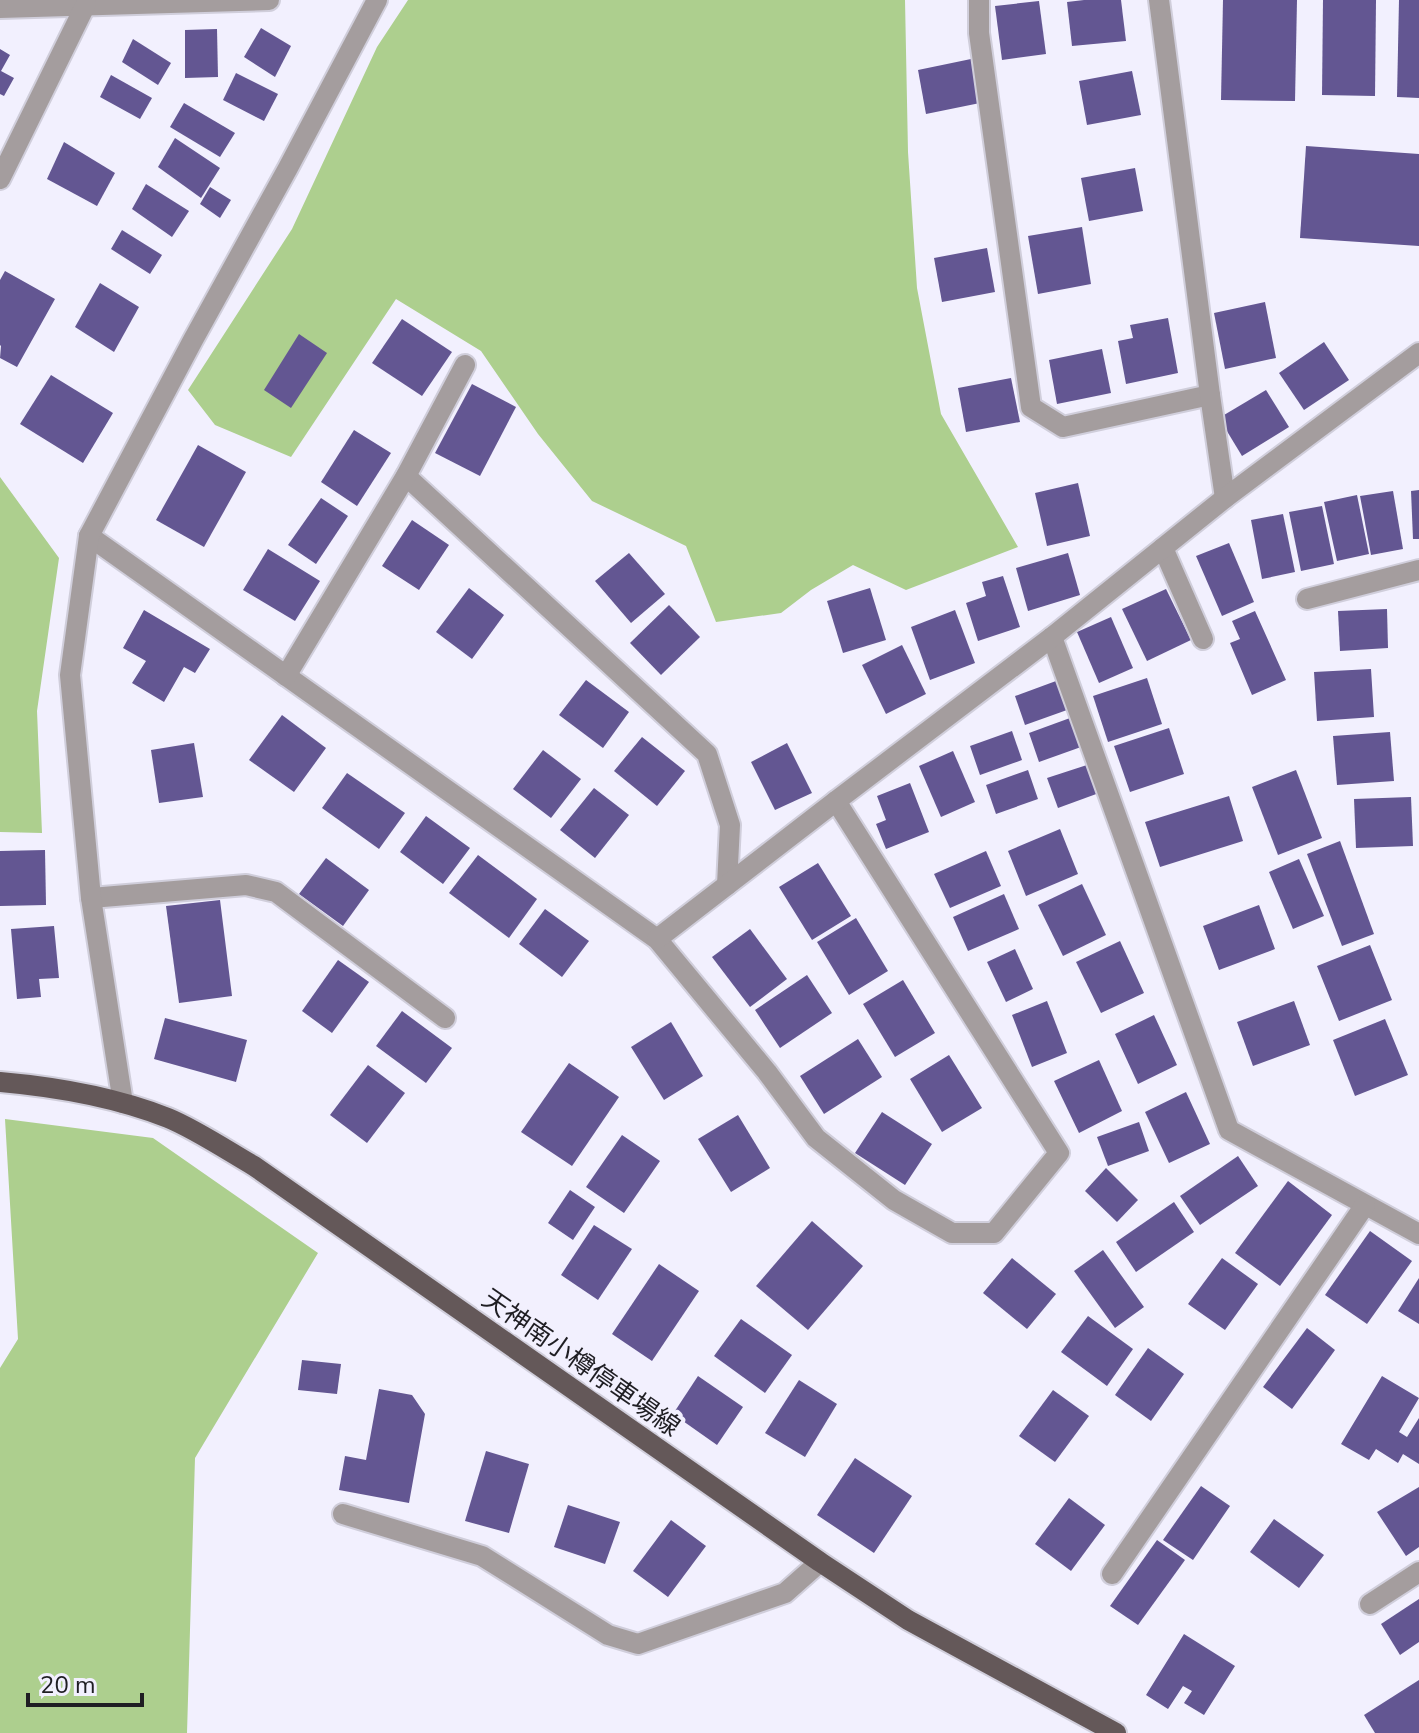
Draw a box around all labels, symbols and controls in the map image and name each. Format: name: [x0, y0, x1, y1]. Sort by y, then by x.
street label: 天神南小樽停車場線: [475, 1282, 687, 1444]
scale bar: [28, 1657, 142, 1707]
text: 20 m: [40, 1669, 96, 1701]

